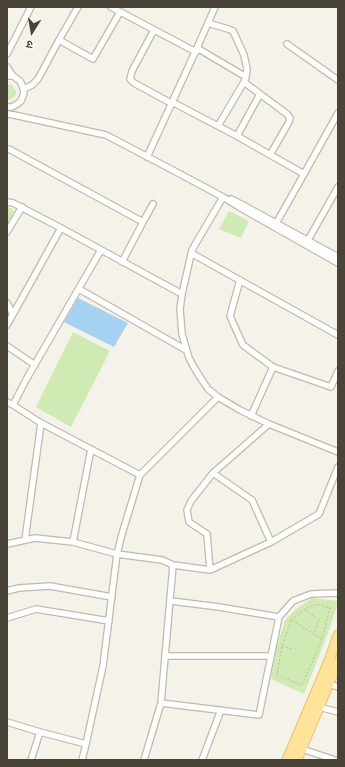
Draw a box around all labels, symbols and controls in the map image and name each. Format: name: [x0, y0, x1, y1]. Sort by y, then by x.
north arrow: [12, 12, 52, 52]
text: उ: [25, 36, 34, 52]

